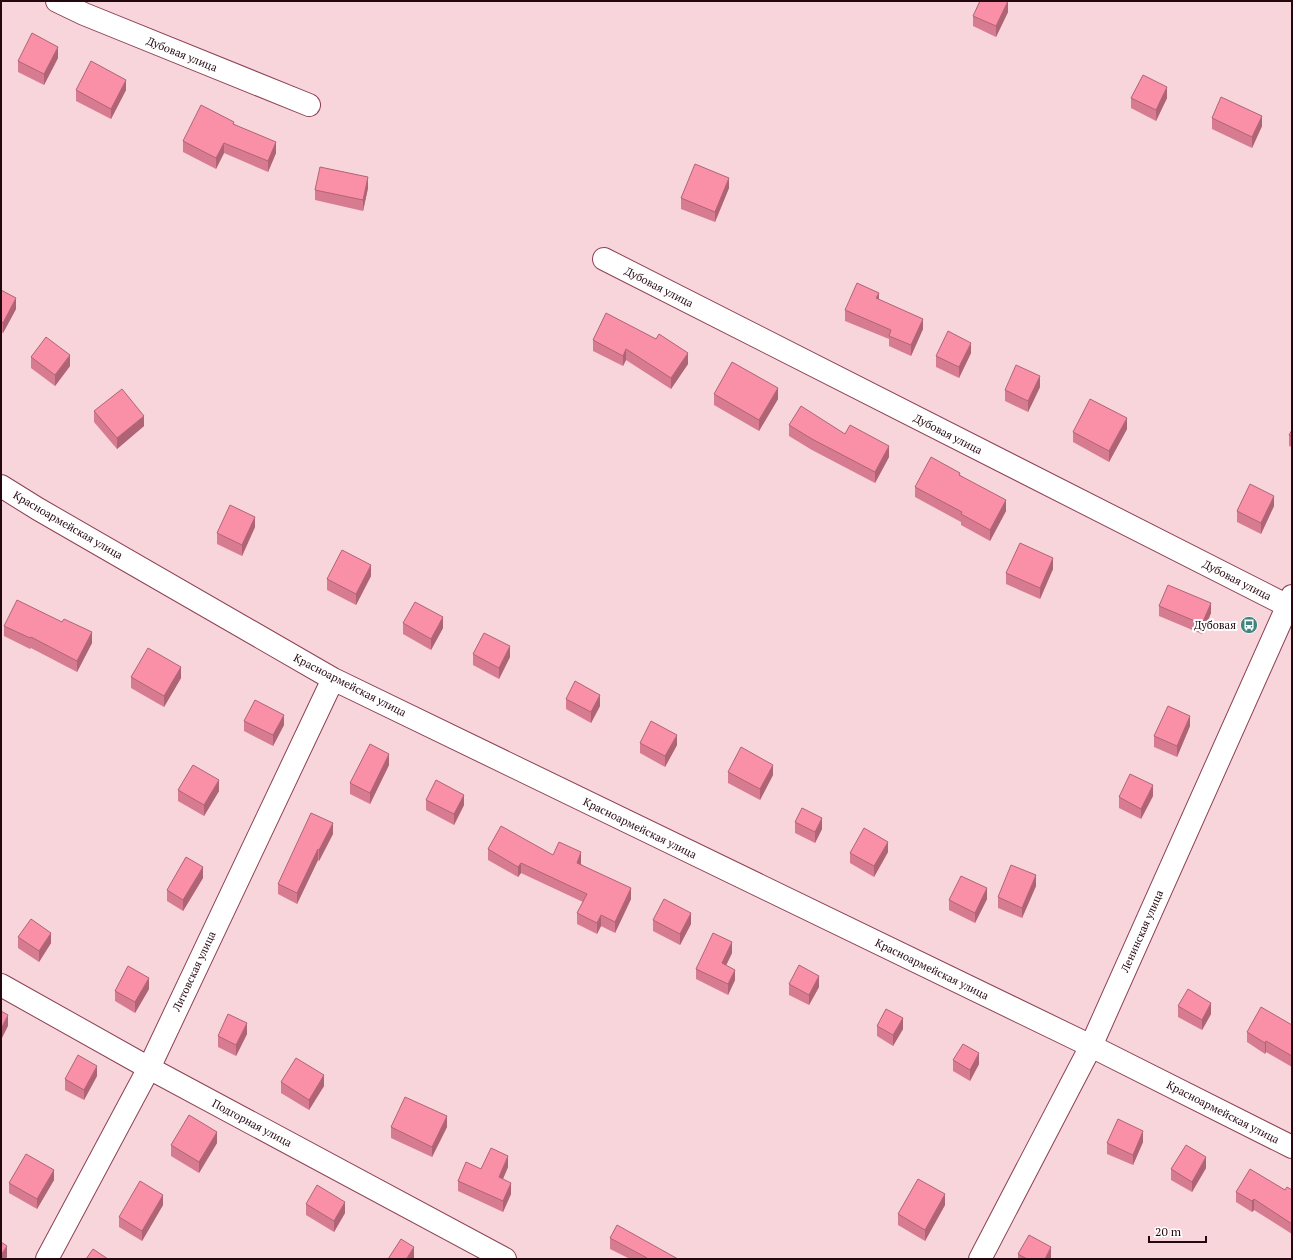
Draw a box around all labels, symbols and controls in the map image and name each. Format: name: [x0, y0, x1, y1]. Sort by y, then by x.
street label: Дубовая улица: [145, 33, 220, 75]
street label: Дубовая улица: [622, 264, 696, 310]
street label: Дубовая улица: [911, 411, 985, 457]
street label: Красноармейская улица: [11, 488, 126, 562]
street label: Дубовая улица: [1200, 557, 1274, 603]
bus stop icon: Дубовая: [1239, 615, 1259, 635]
place label: Дубовая: [1194, 618, 1236, 632]
street label: Красноармейская улица: [291, 651, 409, 720]
street label: Красноармейская улица: [581, 794, 699, 862]
street label: Ленинская улица: [1117, 887, 1167, 975]
street label: Литовская улица: [169, 928, 219, 1014]
street label: Красноармейская улица: [873, 935, 991, 1003]
street label: Красноармейская улица: [1164, 1078, 1282, 1147]
street label: Подгорная улица: [210, 1096, 295, 1150]
scale bar: [1149, 1218, 1206, 1244]
text: 20 m: [1155, 1224, 1182, 1239]

